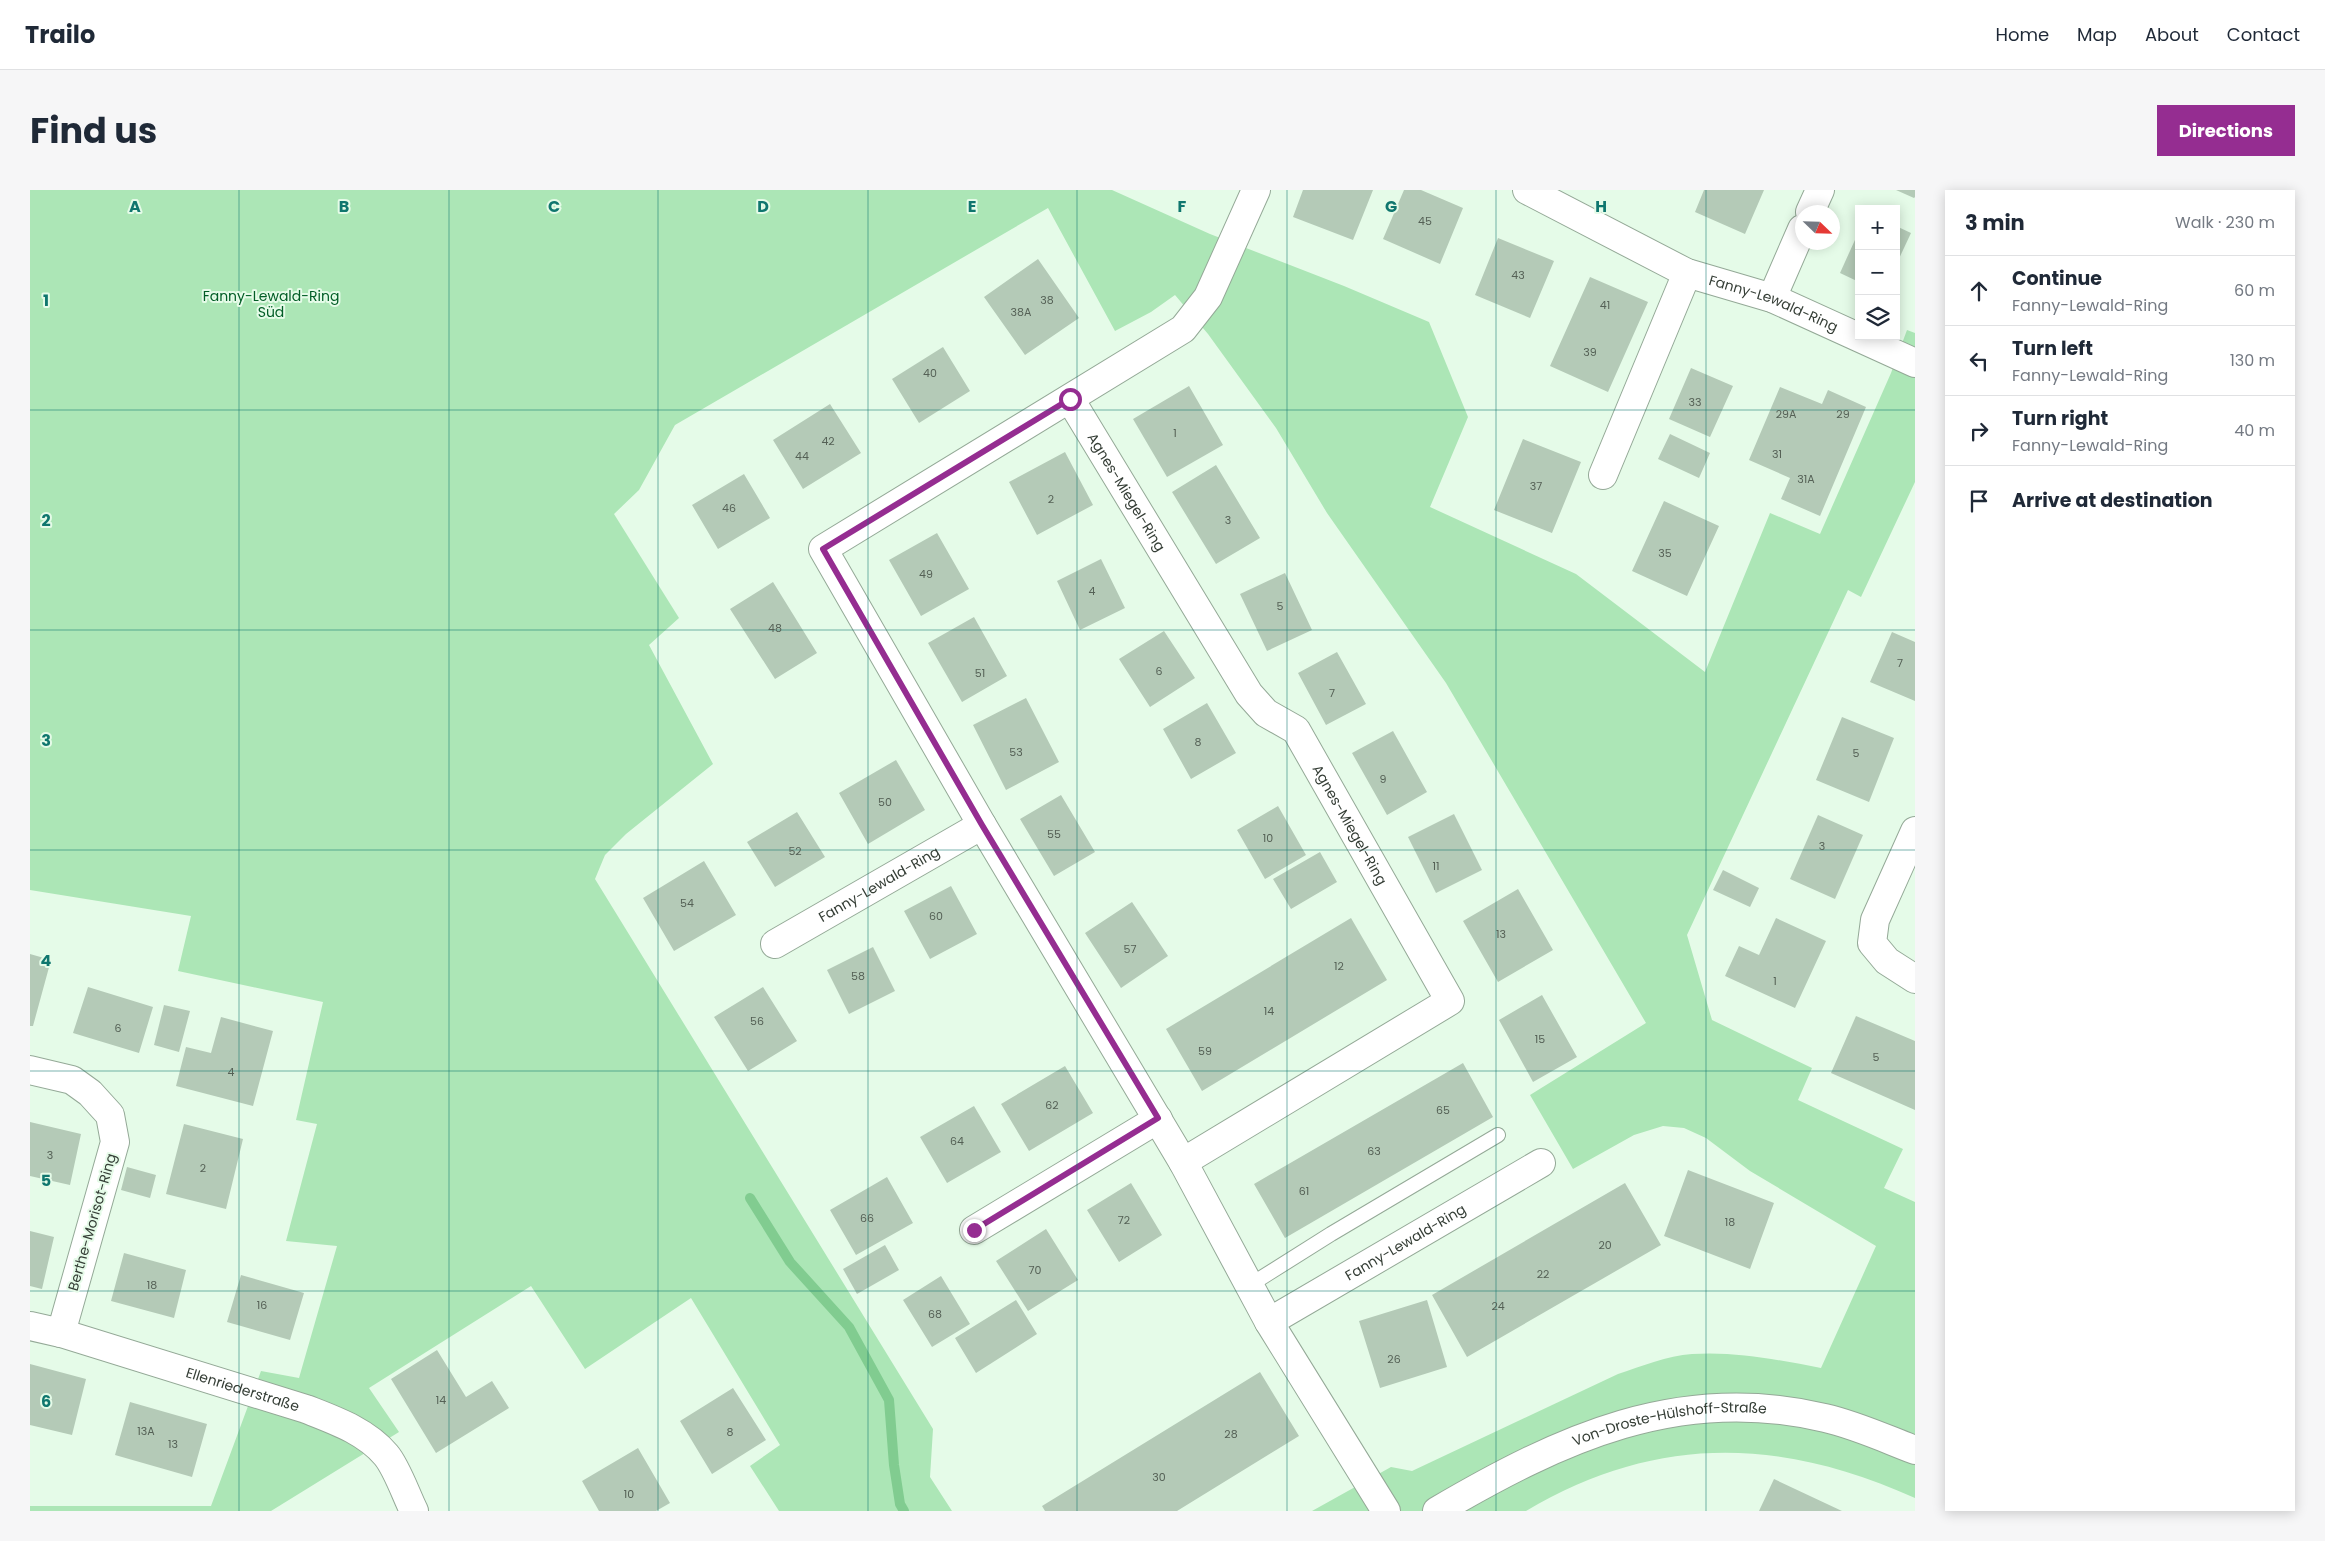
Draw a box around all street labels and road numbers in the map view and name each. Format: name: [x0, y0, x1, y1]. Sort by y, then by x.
street label: Fanny-Lewald-Ring: [1707, 270, 1841, 337]
street label: Agnes-Miegel-Ring: [1083, 429, 1170, 555]
street label: Agnes-Miegel-Ring: [1308, 761, 1392, 889]
street label: Fanny-Lewald-Ring: [815, 841, 943, 927]
street label: Berthe-Morisot-Ring: [63, 1151, 121, 1293]
street label: Fanny-Lewald-Ring: [1341, 1199, 1470, 1285]
street label: Ellenriederstraße: [183, 1362, 302, 1416]
street label: Von-Droste-Hülshoff-Straße: [1569, 1397, 1768, 1451]

